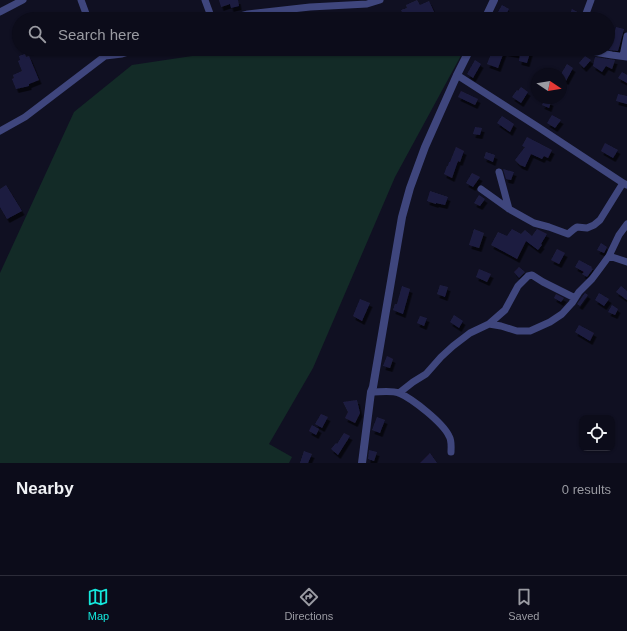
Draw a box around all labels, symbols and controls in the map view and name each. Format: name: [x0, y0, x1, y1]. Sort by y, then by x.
search box: [12, 12, 615, 56]
icon: search: [26, 23, 48, 45]
text: Search here: [58, 26, 140, 43]
north arrow: [531, 68, 567, 104]
map controls: [579, 415, 615, 451]
button: locate: [579, 415, 615, 451]
text: Nearby: [16, 479, 74, 498]
text: 0 results: [562, 482, 611, 497]
tab: Map: [87, 586, 109, 622]
tab: Directions: [284, 586, 333, 622]
tab: Saved: [508, 586, 539, 622]

